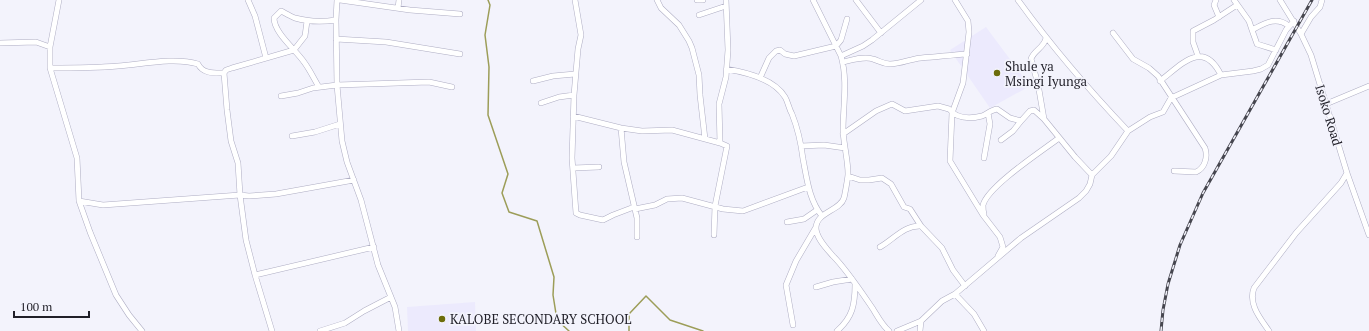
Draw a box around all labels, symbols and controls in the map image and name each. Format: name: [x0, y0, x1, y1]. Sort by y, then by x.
place label: Shule ya Msingi Iyunga: [1005, 57, 1088, 90]
marker: Shule ya Msingi Iyunga: [992, 68, 1002, 78]
street label: Isoko Road: [1311, 82, 1347, 148]
scale bar: [14, 293, 89, 319]
text: 100 m: [20, 299, 53, 314]
place label: KALOBE SECONDARY SCHOOL: [450, 310, 631, 328]
marker: KALOBE SECONDARY SCHOOL: [437, 314, 447, 324]

